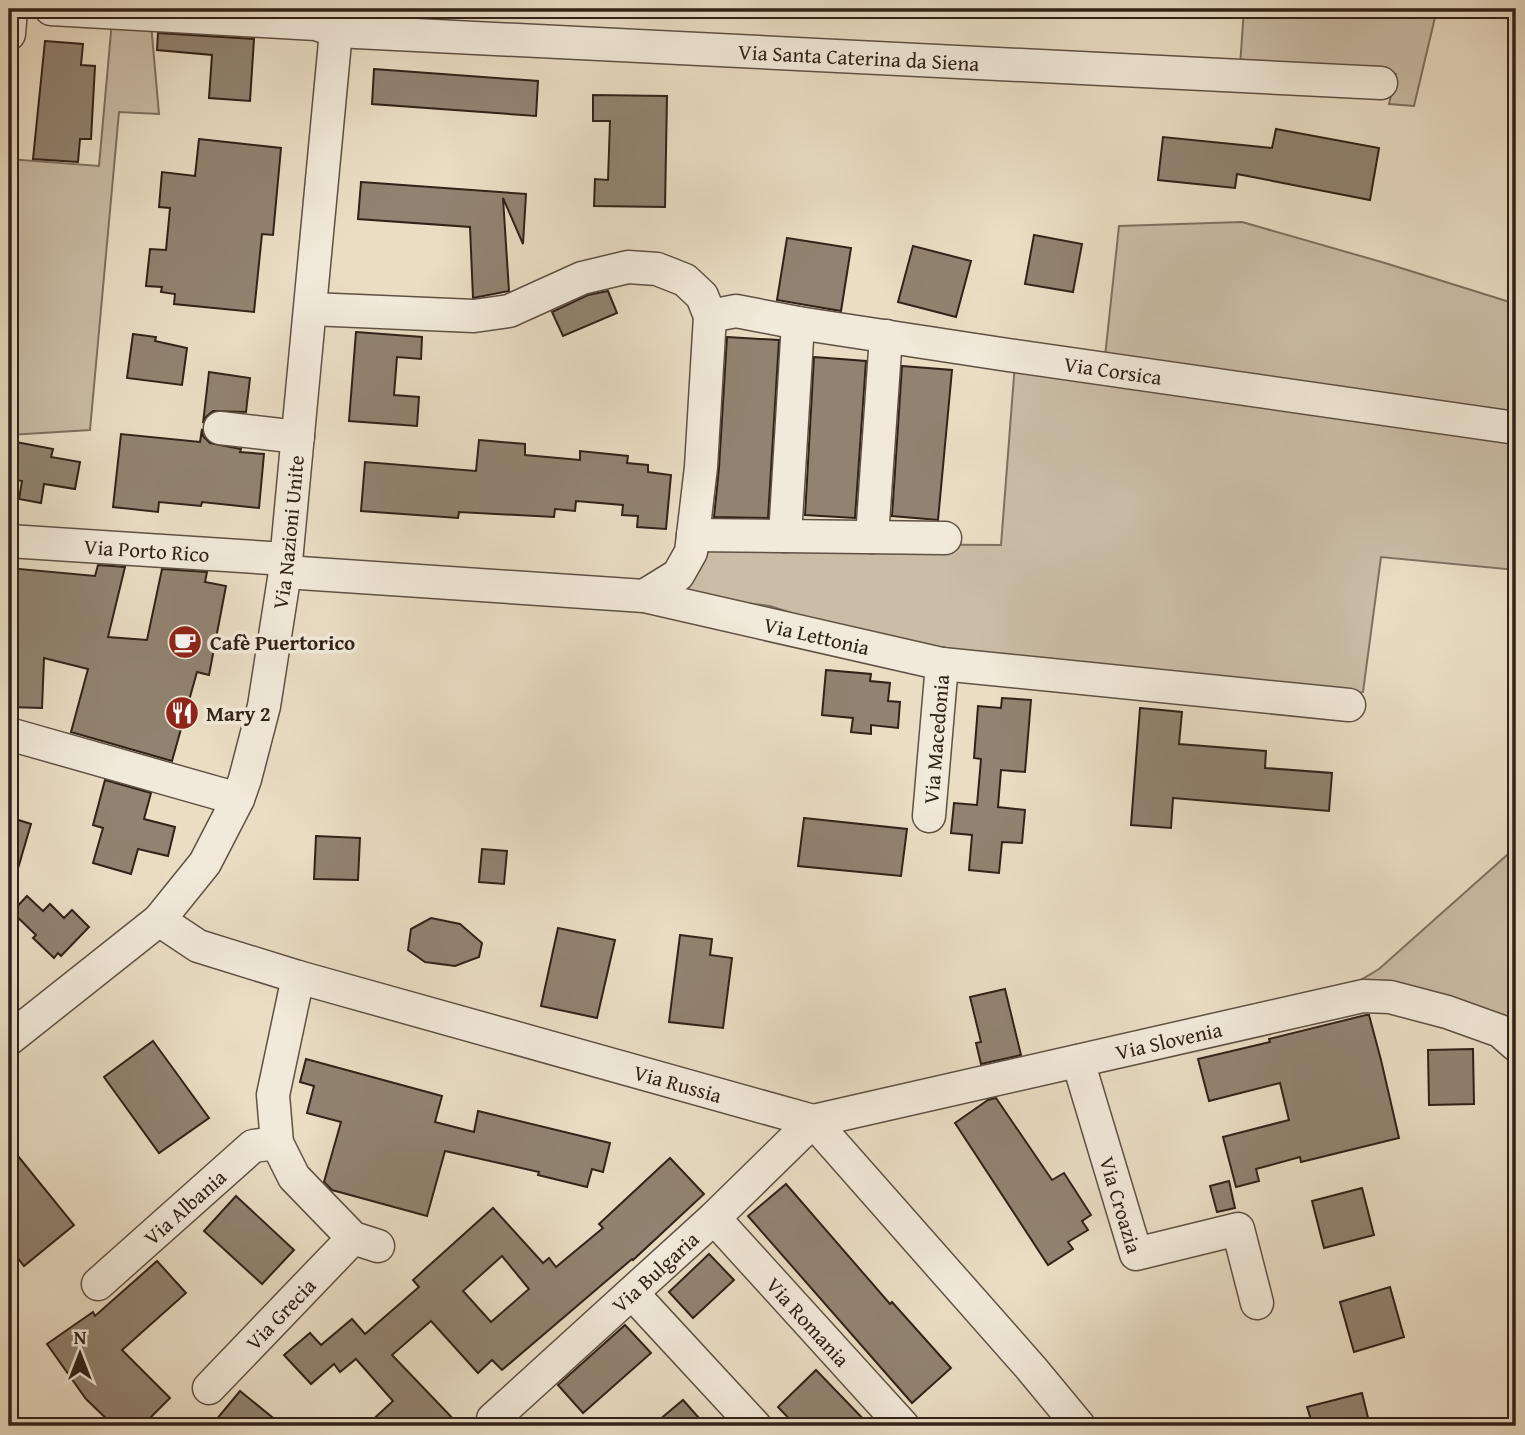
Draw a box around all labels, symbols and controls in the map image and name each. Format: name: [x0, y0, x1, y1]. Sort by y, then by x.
street label: Via Santa Caterina da Siena: [737, 36, 980, 78]
street label: Via Corsica: [1062, 348, 1164, 392]
street label: Via Nazioni Unite: [264, 453, 311, 611]
street label: Via Porto Rico: [83, 530, 210, 569]
street label: Via Lettonia: [761, 608, 873, 663]
cafe icon: Cafè Puertorico: [166, 623, 204, 661]
place label: Cafè Puertorico: [210, 627, 355, 658]
street label: Via Macedonia: [915, 673, 957, 805]
restaurant icon: Mary 2: [163, 694, 201, 732]
place label: Mary 2: [206, 698, 271, 729]
street label: Via Slovenia: [1112, 1013, 1225, 1067]
street label: Via Russia: [630, 1056, 726, 1110]
street label: Via Croazia: [1092, 1152, 1150, 1257]
street label: Via Albania: [136, 1162, 233, 1252]
street label: Via Bulgaria: [605, 1224, 706, 1320]
street label: Via Grecia: [238, 1270, 323, 1357]
street label: Via Romania: [759, 1270, 857, 1373]
north arrow: [46, 1320, 116, 1390]
text: N: [74, 1323, 87, 1351]

